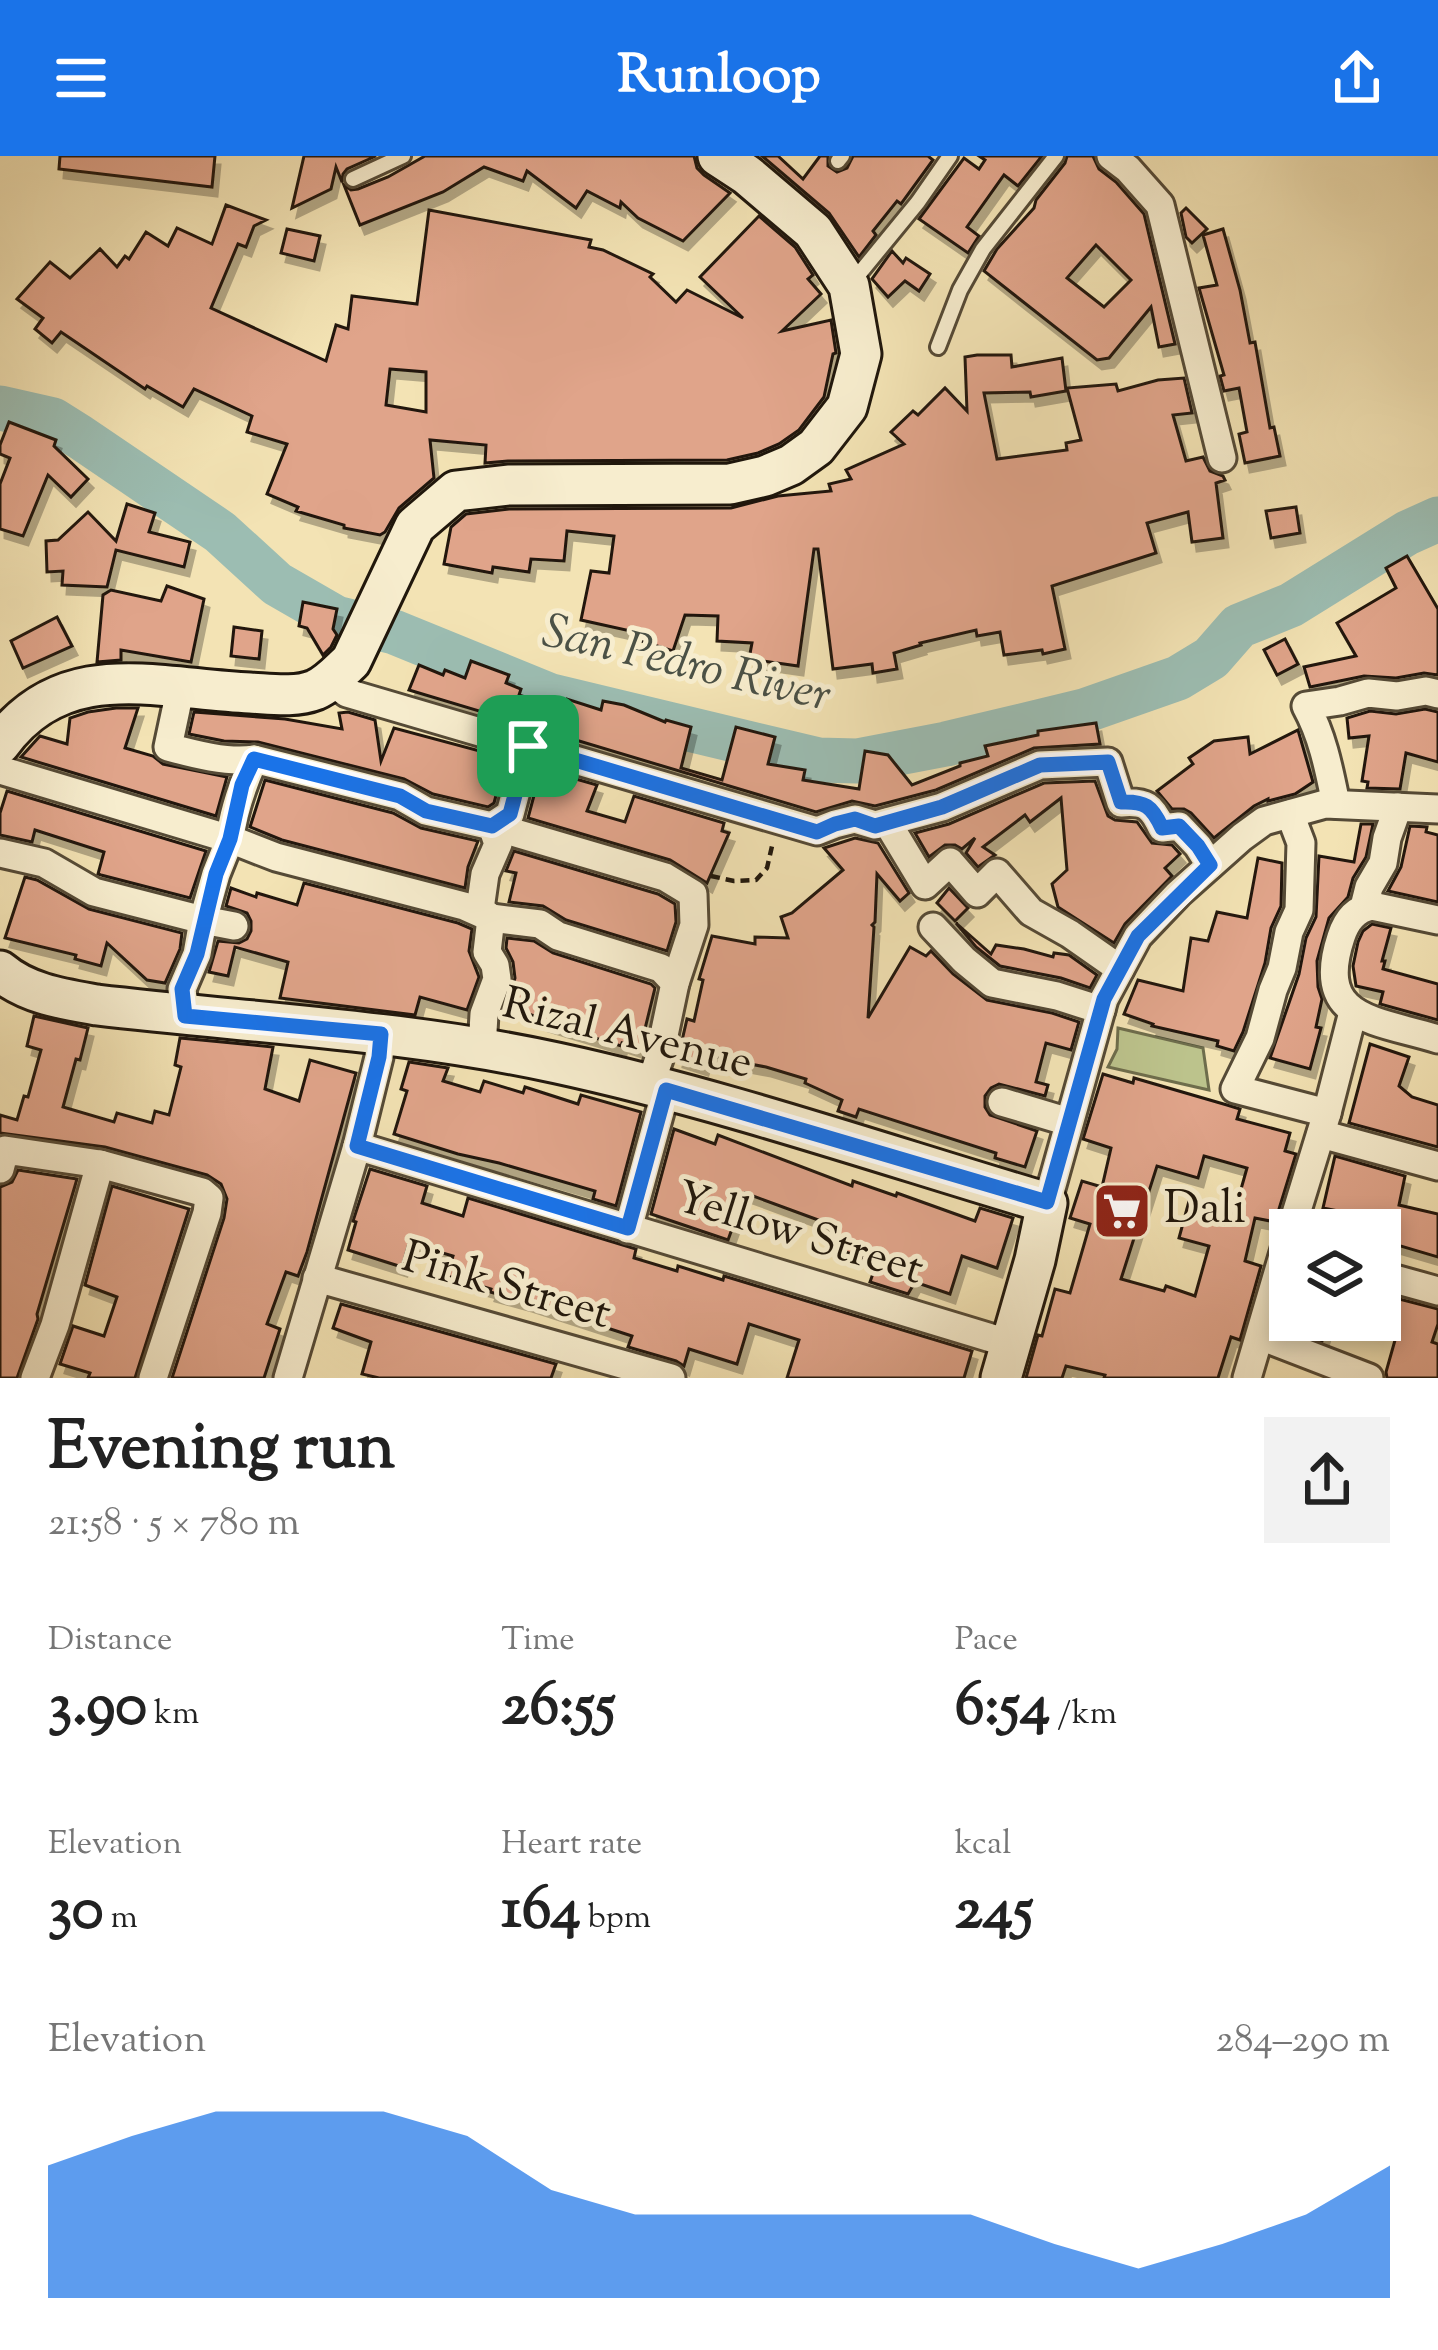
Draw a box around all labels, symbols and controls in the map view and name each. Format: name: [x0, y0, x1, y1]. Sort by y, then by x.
text: Runloop: [617, 39, 821, 117]
icon: menu: [48, 45, 114, 111]
icon: share: [1324, 45, 1390, 111]
water label: San Pedro River: [535, 599, 837, 733]
pin: [477, 695, 579, 797]
icon: arrive: [495, 713, 561, 779]
street label: Rizal Avenue: [495, 974, 759, 1098]
street label: Yellow Street: [667, 1168, 931, 1304]
place label: Dali: [1164, 1179, 1246, 1244]
supermarket icon: Dali: [1091, 1180, 1153, 1242]
map controls: [1269, 1209, 1401, 1341]
button: layers: [1269, 1209, 1401, 1341]
street label: Pink Street: [394, 1227, 618, 1349]
text: Evening run: [48, 1404, 395, 1499]
button: share: [1264, 1417, 1390, 1543]
text: 21:58 · 5 × 780 m: [48, 1497, 300, 1553]
text: Distance: [48, 1617, 172, 1665]
text: Time: [501, 1617, 575, 1665]
text: Pace: [955, 1617, 1018, 1665]
text: 3.90: [48, 1665, 147, 1752]
text: 26:55: [501, 1665, 616, 1752]
text: 6:54: [955, 1665, 1050, 1752]
text: km: [147, 1691, 199, 1739]
text: /km: [1050, 1691, 1117, 1739]
text: Elevation: [48, 1821, 182, 1869]
text: Heart rate: [501, 1821, 642, 1869]
text: kcal: [955, 1821, 1011, 1869]
text: 30: [48, 1869, 103, 1956]
text: 164: [501, 1869, 581, 1956]
text: 245: [955, 1869, 1034, 1956]
text: m: [103, 1895, 138, 1943]
text: bpm: [581, 1895, 651, 1943]
text: Elevation: [48, 2014, 206, 2070]
text: 284–290 m: [1216, 2014, 1390, 2070]

